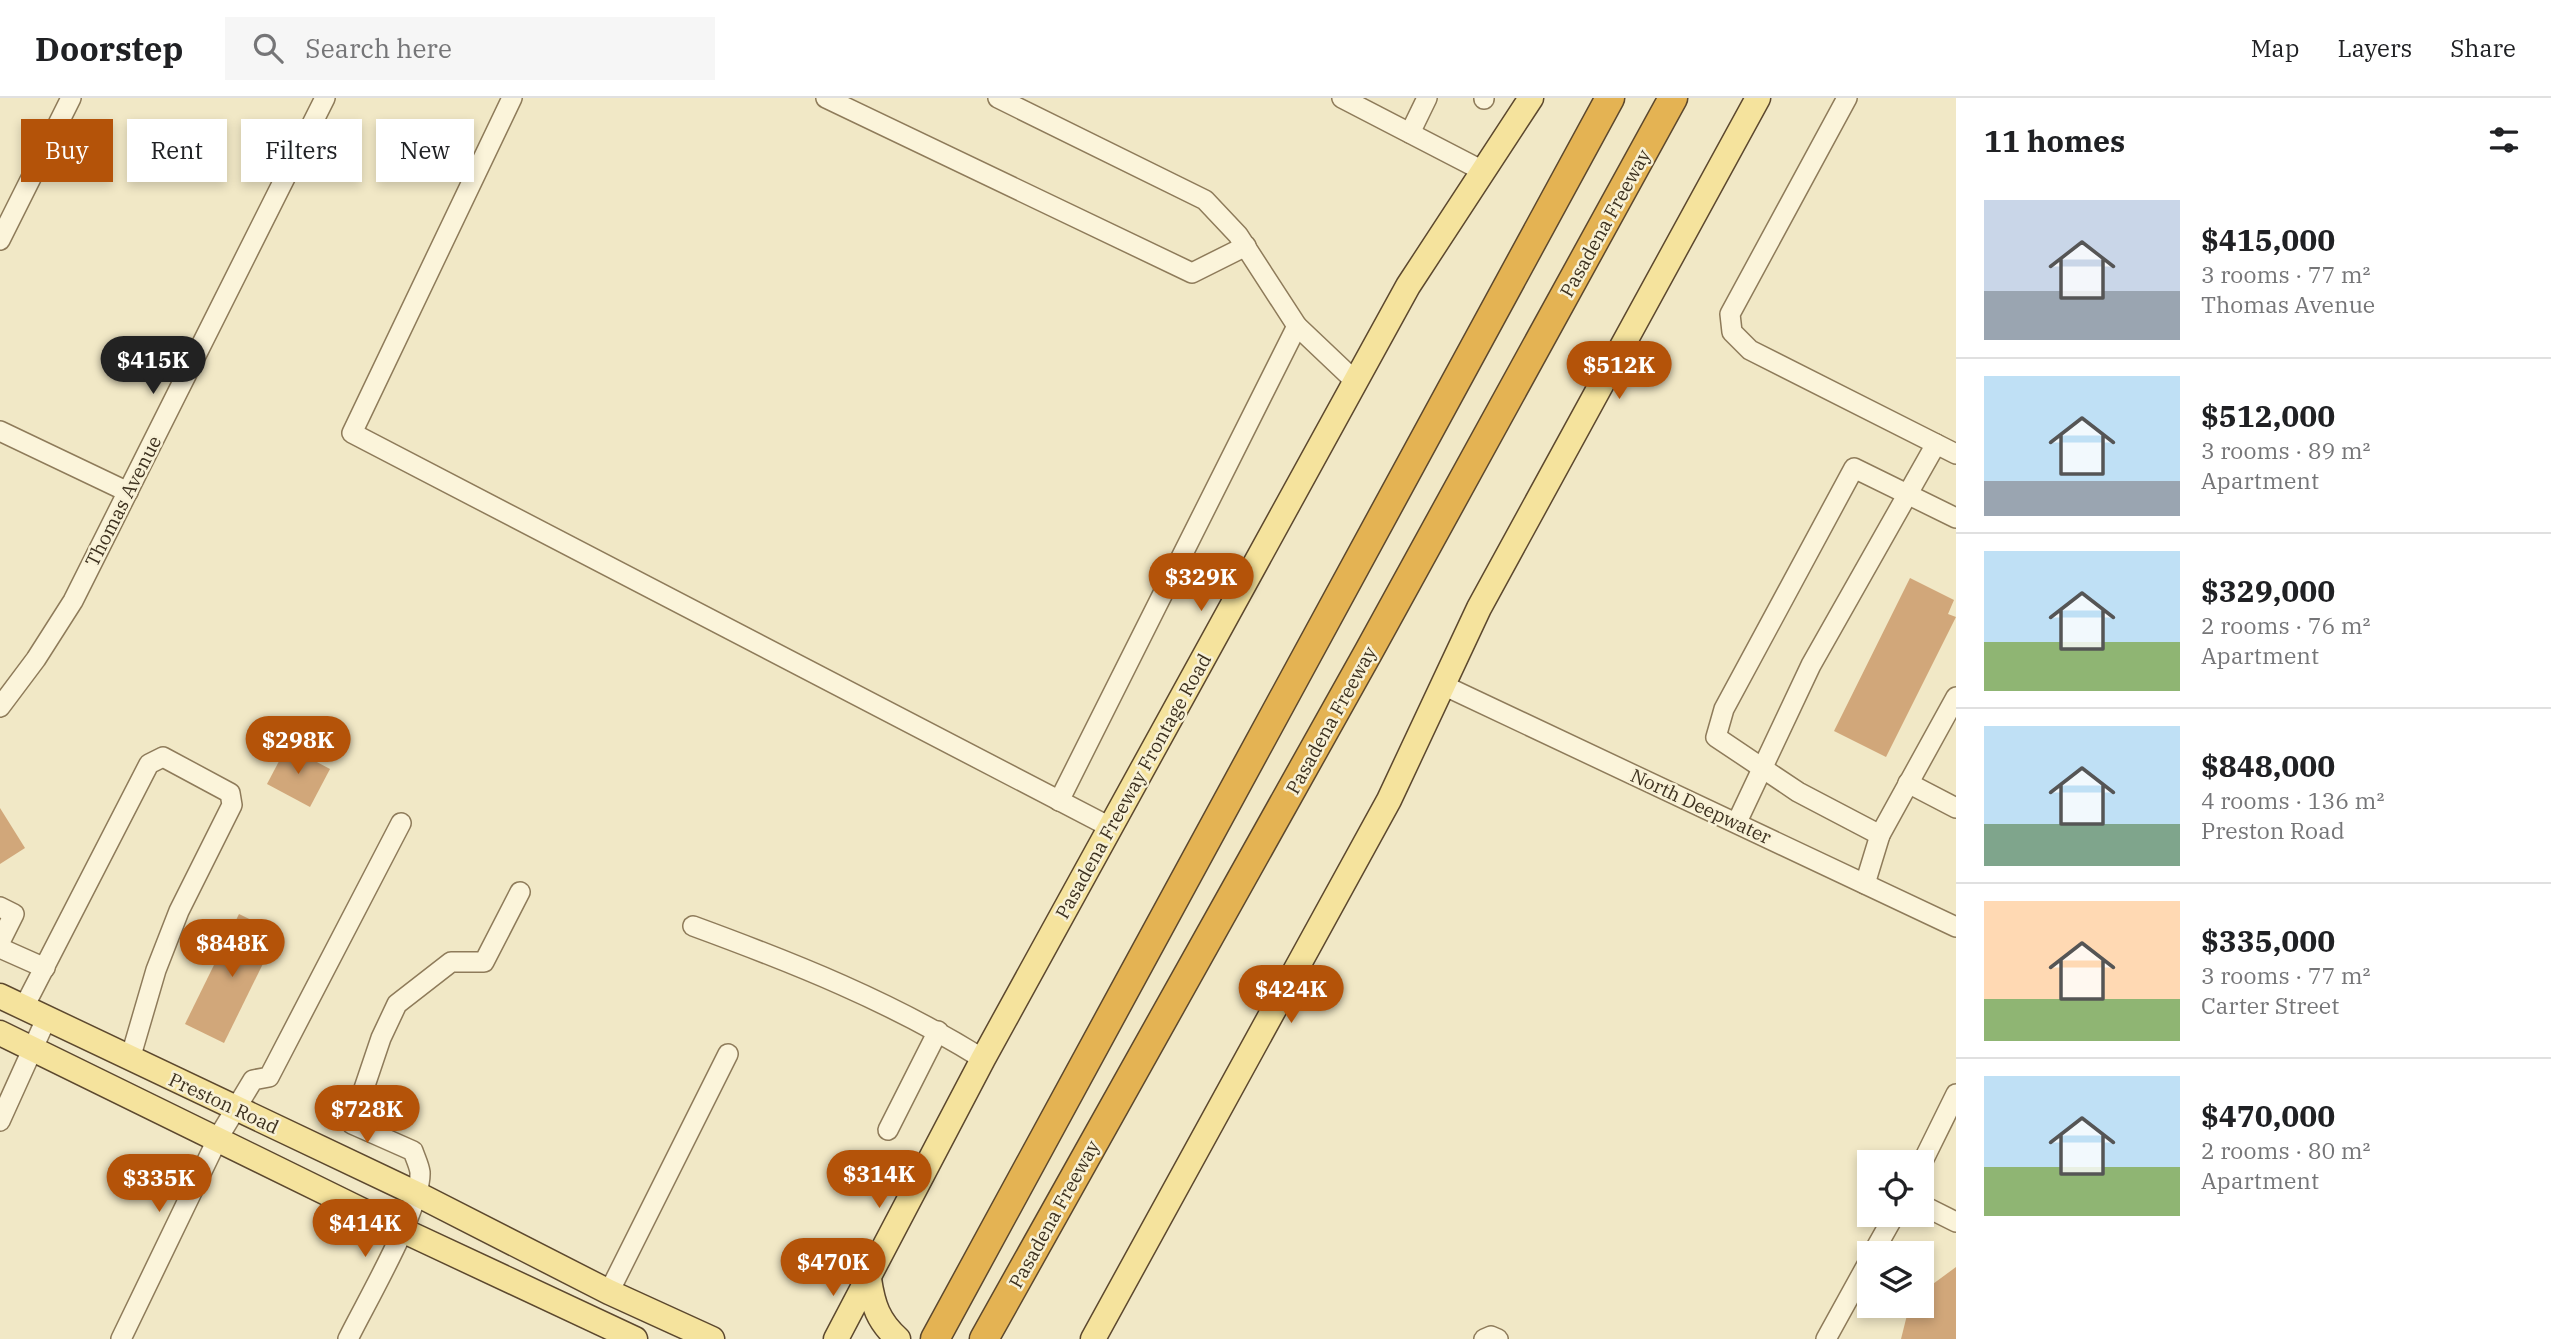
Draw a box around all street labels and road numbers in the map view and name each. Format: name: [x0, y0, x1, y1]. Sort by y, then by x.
street label: Pasadena Freeway: [1554, 144, 1656, 301]
street label: Thomas Avenue: [80, 431, 166, 571]
street label: Pasadena Freeway: [1280, 641, 1382, 798]
street label: Pasadena Freeway Frontage Road: [1050, 649, 1216, 923]
street label: North Deepwater: [1627, 763, 1776, 849]
street label: Preston Road: [165, 1067, 283, 1139]
street label: Pasadena Freeway: [1003, 1135, 1105, 1292]

